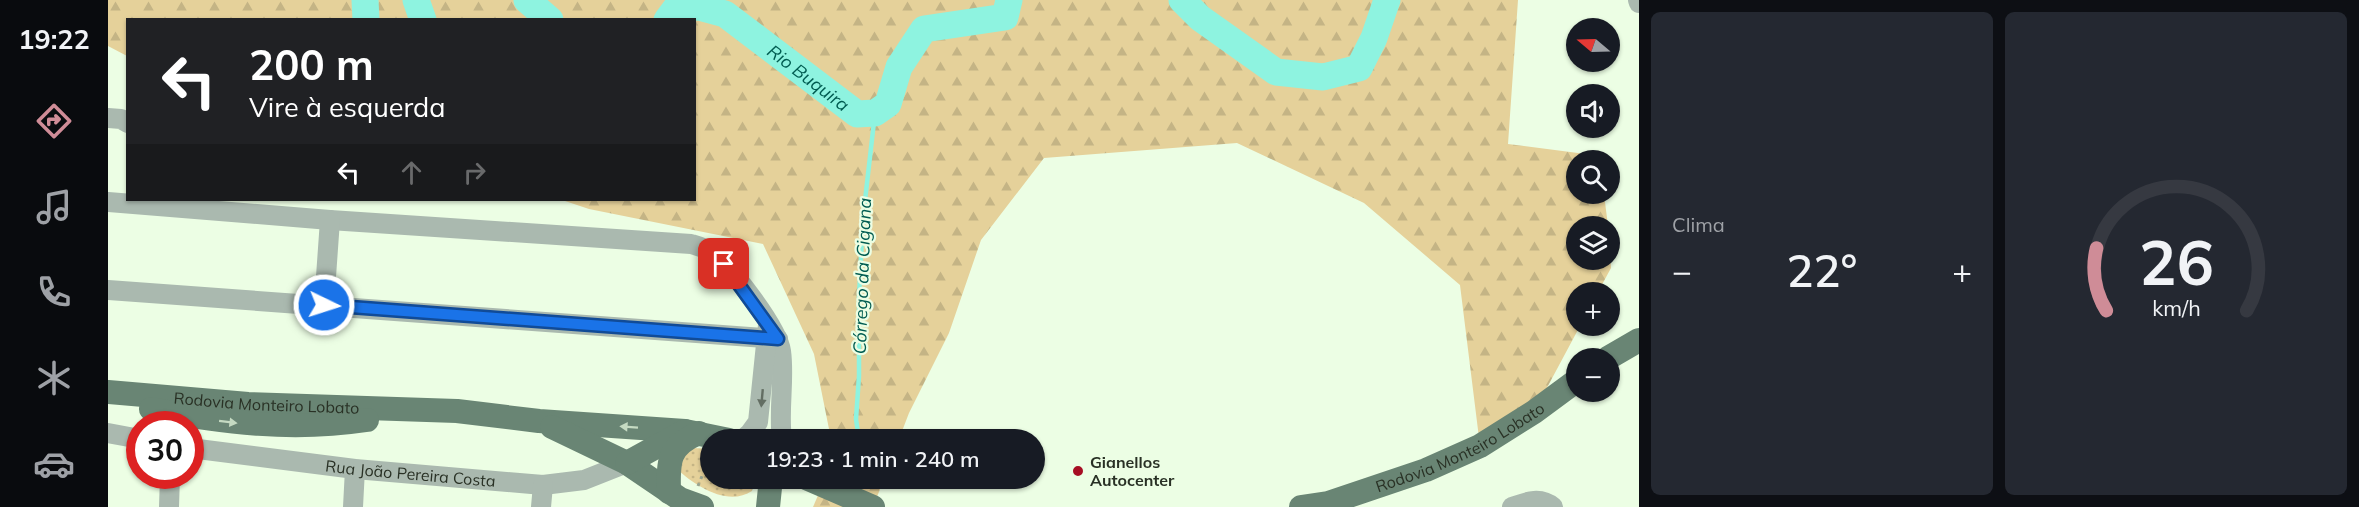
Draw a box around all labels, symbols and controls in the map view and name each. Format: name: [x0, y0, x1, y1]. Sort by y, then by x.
north arrow: [1566, 18, 1620, 72]
map controls: [1566, 18, 1620, 402]
text: 19:22: [18, 22, 90, 56]
text: 200 m: [249, 38, 374, 91]
water label: Rio Buquira: [763, 39, 855, 116]
icon: left: [150, 42, 228, 120]
button: sound: [1566, 84, 1620, 138]
text: Vire à esquerda: [249, 90, 445, 124]
icon: directions: [33, 100, 75, 142]
button: search: [1566, 150, 1620, 204]
icon: left: [332, 156, 365, 189]
icon: ahead: [395, 156, 428, 189]
icon: right: [458, 156, 491, 189]
icon: music: [33, 186, 75, 228]
water label: Córrego da Cigana: [848, 197, 876, 355]
text: Clima: [1672, 212, 1725, 237]
button: layers: [1566, 216, 1620, 270]
text: 26: [2139, 222, 2213, 301]
pin: [698, 238, 749, 289]
text: 22°: [1787, 242, 1857, 298]
icon: arrive: [707, 247, 740, 280]
text: −: [1672, 250, 1692, 291]
text: +: [1952, 250, 1972, 291]
icon: phone: [33, 271, 75, 313]
position arrow: [292, 273, 356, 337]
button: +: [1566, 282, 1620, 336]
text: km/h: [2152, 294, 2200, 321]
button: −: [1566, 348, 1620, 402]
icon: climate: [33, 357, 75, 399]
street label: Rodovia Monteiro Lobato: [173, 388, 360, 418]
one-way arrow: [757, 389, 767, 408]
street label: Rodovia Monteiro Lobato: [1373, 398, 1548, 496]
speed limit sign: 30: [126, 411, 204, 489]
one-way arrow: [218, 417, 237, 427]
one-way arrow: [620, 423, 639, 432]
icon: car: [33, 443, 75, 485]
text: 19:23 · 1 min · 240 m: [765, 445, 980, 473]
place label: Gianellos Autocenter: [1090, 452, 1175, 490]
street label: Rua João Pereira Costa: [324, 455, 496, 491]
marker: Gianellos Autocenter: [1071, 464, 1085, 478]

